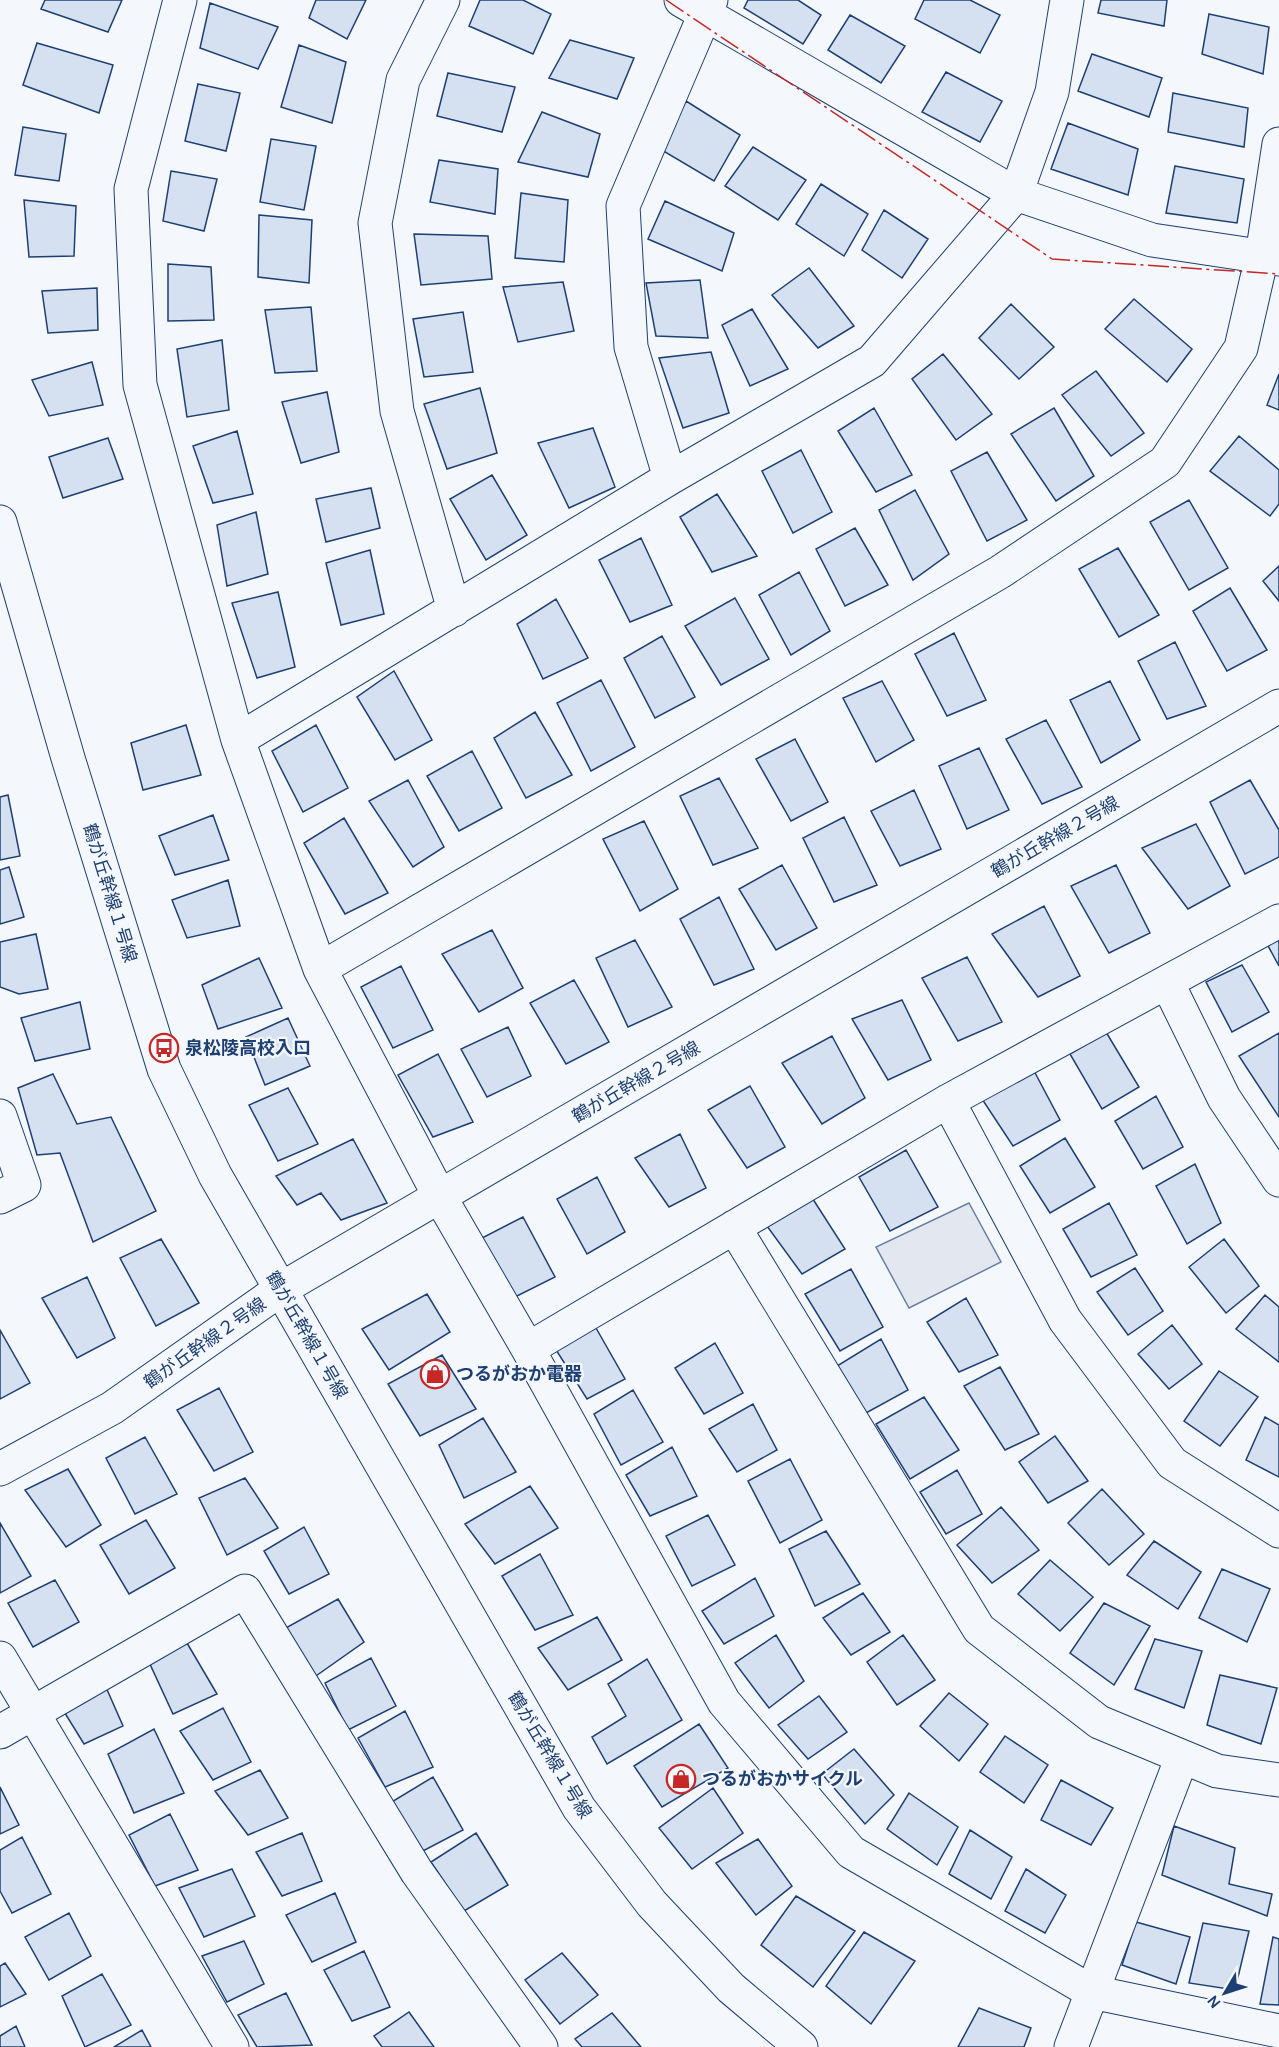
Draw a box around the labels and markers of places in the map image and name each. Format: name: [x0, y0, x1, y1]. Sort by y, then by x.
bus stop icon: 泉松陵高校入口: [148, 1032, 180, 1064]
place label: 泉松陵高校入口: [185, 1037, 311, 1059]
shop icon: つるがおか電器: [419, 1358, 451, 1390]
place label: つるがおか電器: [456, 1363, 582, 1385]
shop icon: つるがおかサイクル: [665, 1763, 697, 1795]
place label: つるがおかサイクル: [702, 1768, 863, 1790]

